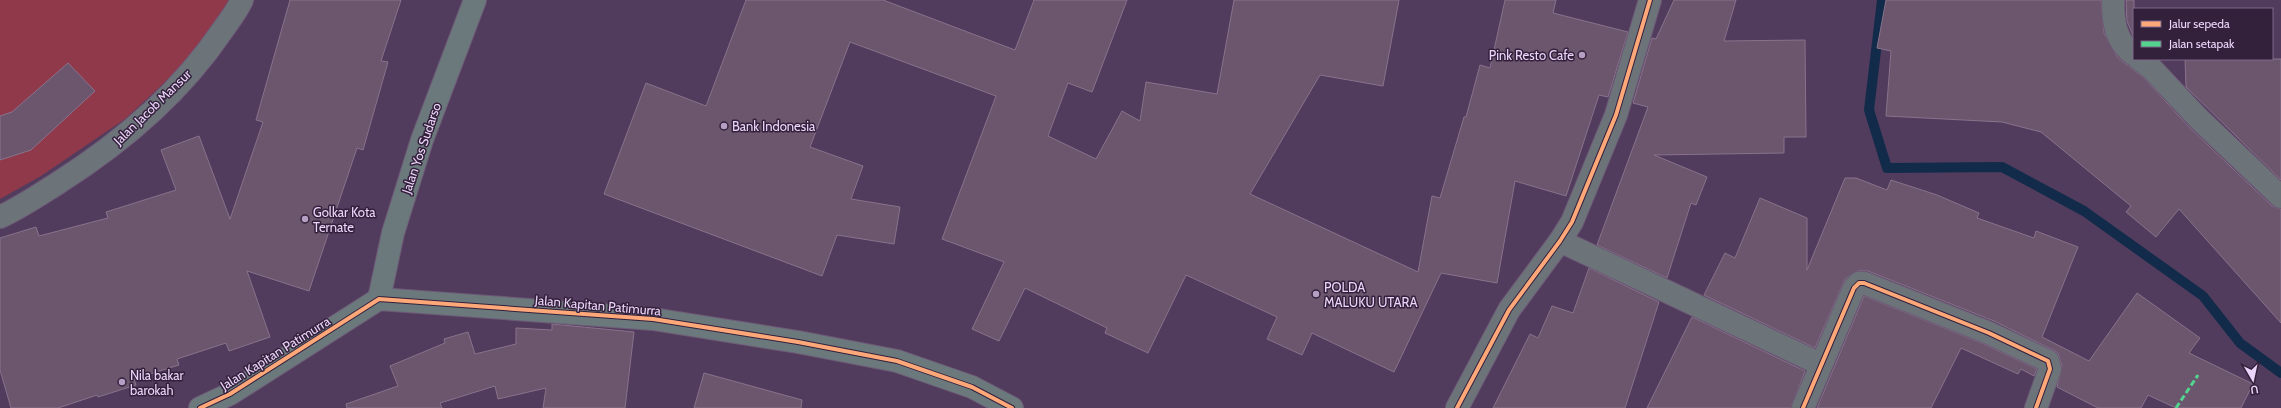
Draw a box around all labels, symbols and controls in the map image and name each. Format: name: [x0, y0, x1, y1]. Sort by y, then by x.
legend: [2133, 8, 2273, 60]
text: Jalur sepeda: [2168, 16, 2230, 31]
text: Jalan setapak: [2168, 36, 2235, 51]
place label: Pink Resto Cafe: [1489, 47, 1574, 63]
marker: Pink Resto Cafe: [1577, 50, 1587, 60]
street label: Jalan Jacob Mansur: [109, 65, 195, 149]
street label: Jalan Yos Sudarso: [398, 100, 444, 196]
place label: Bank Indonesia: [732, 118, 816, 134]
marker: Bank Indonesia: [719, 121, 729, 131]
place label: Golkar Kota Ternate: [313, 204, 376, 235]
marker: Golkar Kota Ternate: [300, 214, 310, 224]
place label: POLDA MALUKU UTARA: [1324, 279, 1417, 310]
marker: POLDA MALUKU UTARA: [1311, 289, 1321, 299]
street label: Jalan Kapitan Patimurra: [533, 291, 662, 319]
street label: Jalan Kapitan Patimurra: [216, 312, 333, 394]
north arrow: [2233, 360, 2273, 400]
place label: Nila bakar barokah: [130, 367, 184, 398]
marker: Nila bakar barokah: [117, 377, 127, 387]
text: U: [2249, 382, 2260, 397]

